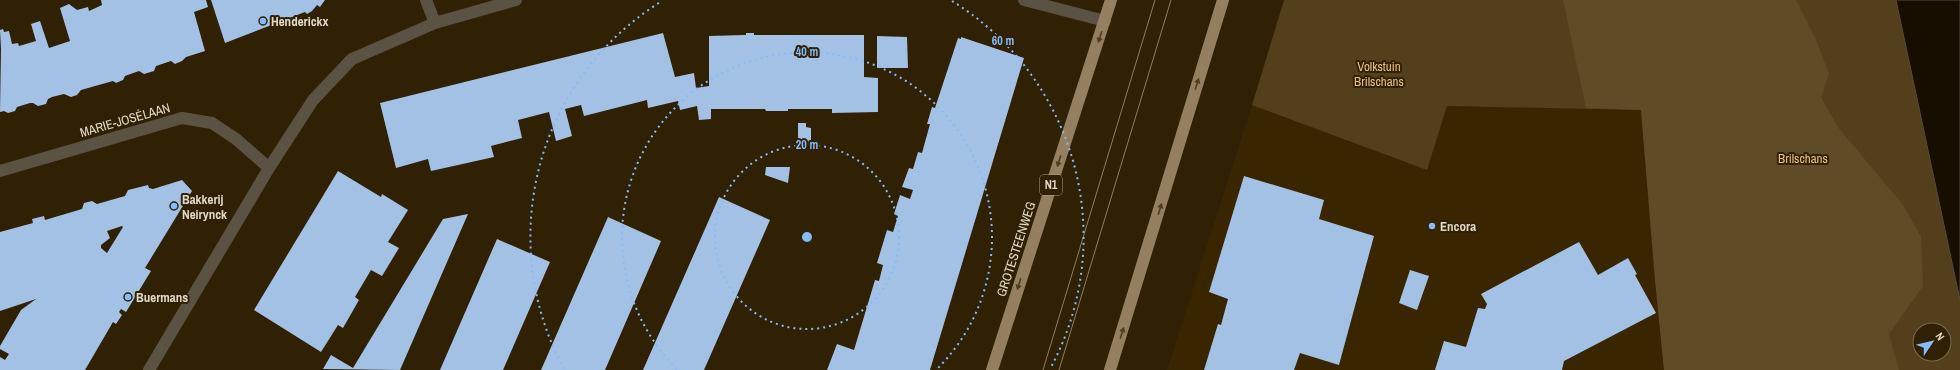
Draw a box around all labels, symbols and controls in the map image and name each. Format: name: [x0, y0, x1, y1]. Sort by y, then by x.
place label: Henderickx: [271, 13, 329, 30]
marker: Henderickx: [258, 16, 268, 26]
one-way arrow: [1096, 32, 1102, 44]
text: 60 m: [992, 33, 1014, 49]
text: 40 m: [796, 44, 818, 60]
park label: Volkstuin Brilschans: [1354, 58, 1404, 90]
one-way arrow: [1195, 78, 1201, 90]
street label: MARIE-JOSÉLAAN: [78, 99, 172, 141]
text: 20 m: [796, 137, 818, 153]
park label: Brilschans: [1778, 150, 1828, 167]
one-way arrow: [1056, 155, 1062, 167]
road number: N1: [1040, 175, 1062, 195]
place label: Bakkerij Neirynck: [182, 191, 227, 223]
street label: GROTESTEENWEG: [993, 199, 1039, 299]
marker: Bakkerij Neirynck: [169, 201, 179, 211]
one-way arrow: [1157, 202, 1163, 214]
place label: Encora: [1440, 218, 1476, 235]
marker: Encora: [1427, 221, 1437, 231]
centre of rings: [800, 230, 814, 244]
one-way arrow: [1016, 279, 1022, 291]
place label: Buermans: [136, 289, 188, 306]
marker: Buermans: [123, 292, 133, 302]
north arrow: [1912, 322, 1952, 362]
one-way arrow: [1119, 327, 1125, 339]
text: N: [1933, 330, 1948, 343]

